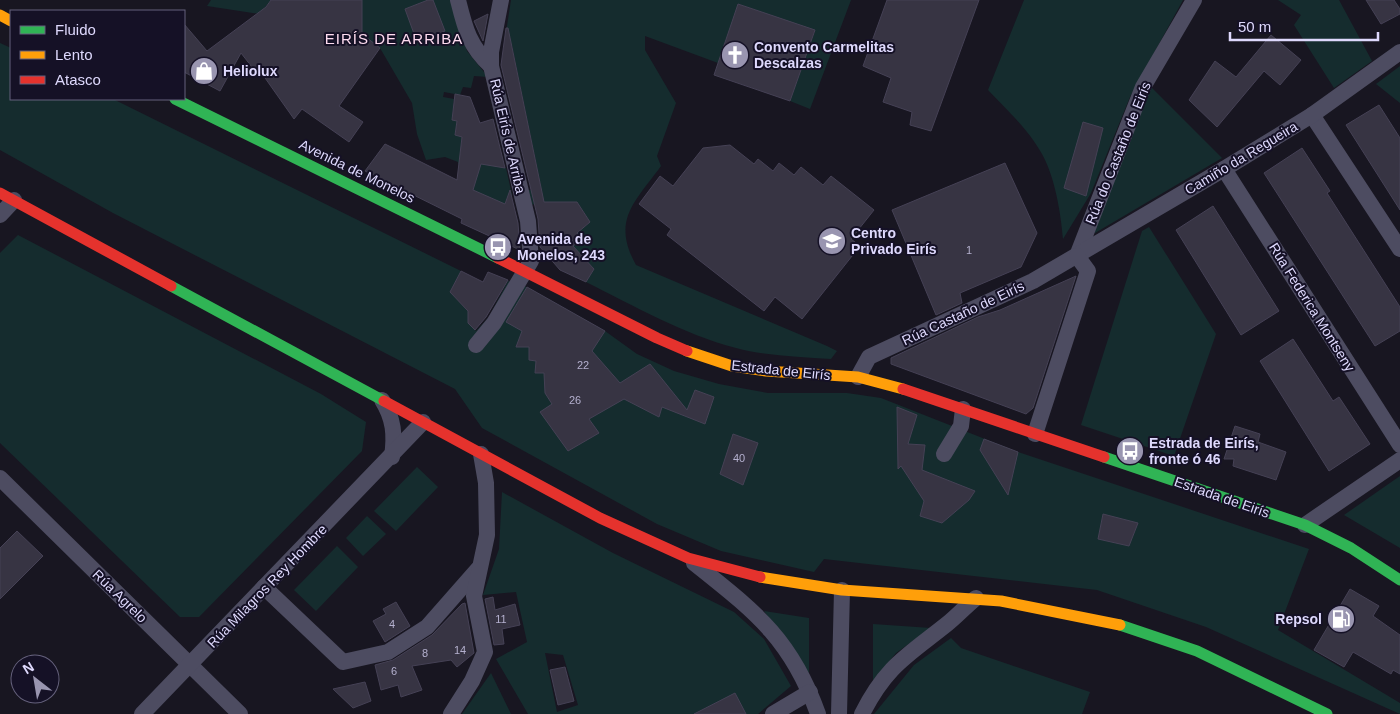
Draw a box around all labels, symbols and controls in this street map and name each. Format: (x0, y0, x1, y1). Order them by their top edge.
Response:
legend (10, 10, 185, 100)
scale bar (1230, 10, 1378, 42)
text: 50 m (1238, 18, 1271, 35)
text: Fluido (55, 21, 96, 38)
district label: EIRÍS DE ARRIBA (325, 30, 463, 47)
place label: Convento Carmelitas Descalzas (754, 39, 894, 71)
church icon: Convento Carmelitas Descalzas (720, 40, 750, 70)
text: Lento (55, 46, 93, 63)
shop icon: Heliolux (189, 56, 219, 86)
place label: Heliolux (223, 63, 278, 79)
text: Atasco (55, 71, 101, 88)
street label: Rúa Eirís de Arriba (487, 77, 529, 195)
street label: Rúa do Castaño de Eirís (1082, 79, 1154, 227)
street label: Camiño da Regueira (1182, 118, 1300, 198)
street label: Avenida de Monelos (297, 136, 417, 206)
place label: Centro Privado Eirís (851, 225, 937, 257)
school or university icon: Centro Privado Eirís (817, 226, 847, 256)
place label: Avenida de Monelos, 243 (517, 231, 605, 263)
bus stop icon: Avenida de Monelos, 243 (483, 232, 513, 262)
street label: Rúa Federica Montseny (1266, 240, 1358, 374)
house number: 1 (966, 244, 972, 256)
street label: Rúa Castaño de Eirís (899, 278, 1027, 348)
street label: Estrada de Eirís (731, 357, 831, 383)
house number: 22 (577, 359, 589, 371)
house number: 26 (569, 394, 581, 406)
place label: Estrada de Eirís, fronte ó 46 (1149, 435, 1259, 467)
bus stop icon: Estrada de Eirís, fronte ó 46 (1115, 436, 1145, 466)
house number: 40 (733, 452, 745, 464)
street label: Estrada de Eirís (1172, 473, 1272, 521)
street label: Rúa Milagros Rey Hombre (204, 521, 330, 651)
street label: Rúa Agrelo (90, 566, 151, 626)
fuel station icon: Repsol (1326, 604, 1356, 634)
place label: Repsol (1275, 611, 1322, 627)
house number: 11 (495, 613, 507, 625)
house number: 4 (389, 618, 395, 630)
house number: 14 (454, 644, 466, 656)
house number: 8 (422, 647, 428, 659)
north arrow (10, 654, 60, 704)
text: N (20, 658, 37, 677)
house number: 6 (391, 665, 397, 677)

